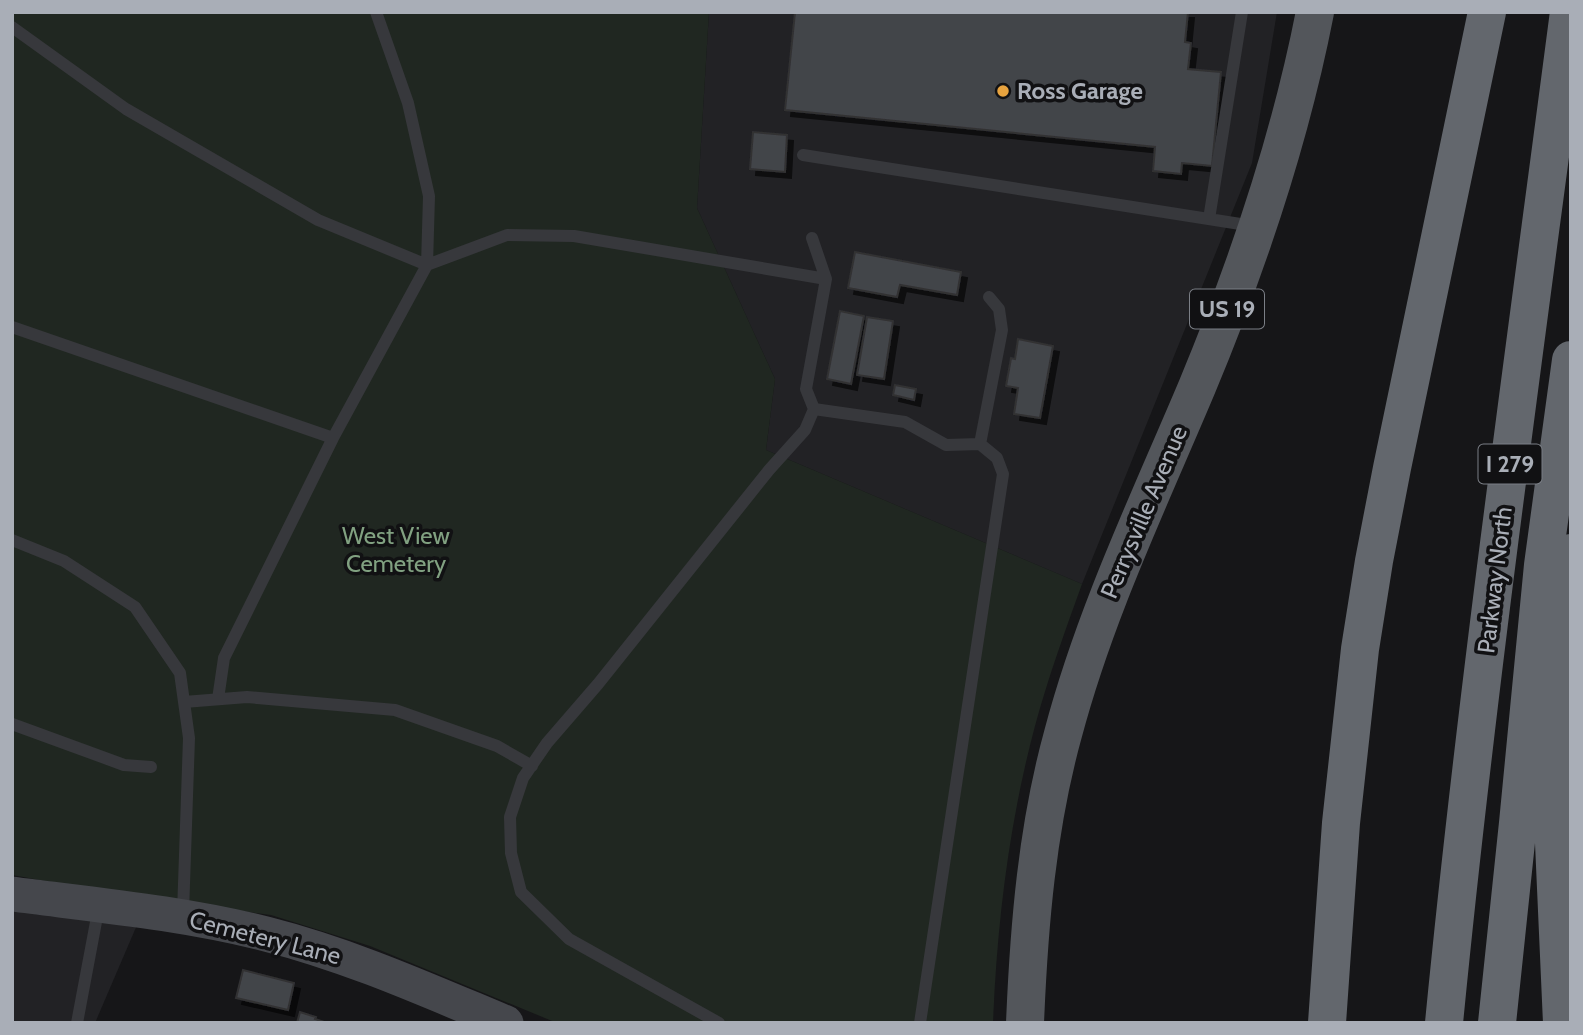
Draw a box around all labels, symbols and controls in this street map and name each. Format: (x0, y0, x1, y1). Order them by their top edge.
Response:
place label: Ross Garage (1017, 76, 1143, 105)
marker: Ross Garage (995, 83, 1011, 99)
road number: US 19 (1190, 290, 1264, 328)
street label: Perrysville Avenue (1094, 421, 1193, 602)
road number: I 279 (1478, 445, 1542, 484)
street label: Parkway North (1471, 505, 1518, 655)
park label: West View Cemetery (342, 521, 451, 578)
street label: Cemetery Lane (187, 905, 344, 970)

